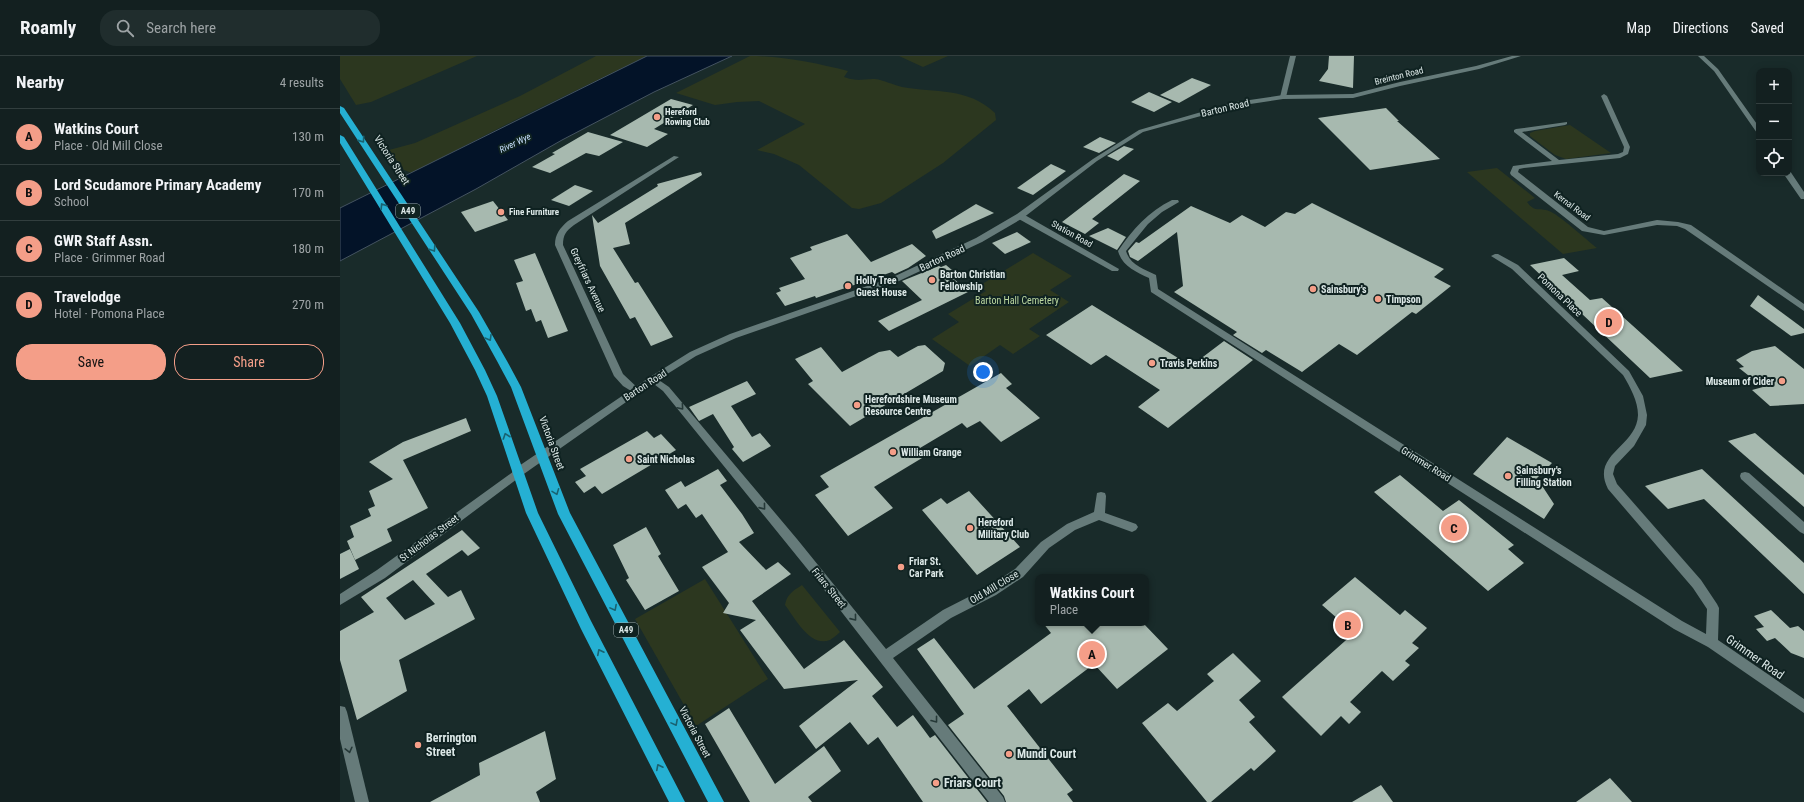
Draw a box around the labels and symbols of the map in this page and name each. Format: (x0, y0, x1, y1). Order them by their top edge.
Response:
street label: Breinton Road (1374, 65, 1424, 87)
street label: Barton Road (1200, 97, 1250, 119)
place label: Hereford Rowing Club (665, 107, 710, 127)
marker: Hereford Rowing Club (652, 112, 662, 122)
water label: River Wye (498, 131, 532, 155)
street label: Victoria Street (372, 133, 412, 187)
one-way arrow (357, 135, 364, 142)
street label: Kernal Road (1552, 189, 1592, 223)
one-way arrow (380, 203, 388, 210)
road number: A49 (396, 204, 420, 218)
marker: Fine Furniture (496, 207, 506, 217)
place label: Fine Furniture (509, 207, 560, 217)
street label: Station Road (1050, 219, 1094, 249)
street label: Barton Road (918, 243, 966, 273)
one-way arrow (428, 245, 436, 252)
street label: Greyfriars Avenue (568, 246, 608, 314)
place label: Barton Christian Fellowship (940, 269, 1005, 292)
street label: Pomona Place (1536, 271, 1585, 319)
place label: Holly Tree Guest House (856, 275, 907, 298)
marker: Barton Christian Fellowship (927, 275, 937, 285)
marker: Holly Tree Guest House (843, 281, 853, 291)
marker: Sainsbury's (1308, 284, 1318, 294)
place label: Sainsbury's (1321, 284, 1367, 295)
marker: Timpson (1373, 294, 1383, 304)
place label: Timpson (1386, 294, 1421, 305)
park label: Barton Hall Cemetery (975, 295, 1059, 306)
pin: D (1596, 307, 1622, 337)
one-way arrow (484, 334, 491, 341)
marker: Travis Perkins (1147, 358, 1157, 368)
place label: Travis Perkins (1160, 358, 1218, 369)
your location (973, 362, 993, 382)
street label: Barton Road (622, 367, 668, 403)
place label: Museum of Cider (1706, 376, 1775, 387)
marker: Museum of Cider (1777, 376, 1787, 386)
place label: Herefordshire Museum Resource Centre (865, 394, 957, 417)
marker: Herefordshire Museum Resource Centre (852, 400, 862, 410)
one-way arrow (676, 402, 683, 409)
street label: Victoria Street (537, 415, 567, 471)
one-way arrow (502, 432, 511, 439)
street label: Grimmer Road (1399, 444, 1453, 484)
marker: William Grange (888, 447, 898, 457)
place label: William Grange (901, 447, 962, 458)
marker: Saint Nicholas (624, 454, 634, 464)
place label: Saint Nicholas (637, 454, 695, 465)
place label: Sainsbury's Filling Station (1516, 465, 1572, 488)
marker: Sainsbury's Filling Station (1503, 471, 1513, 481)
one-way arrow (551, 489, 559, 496)
one-way arrow (759, 502, 766, 509)
street label: St Nicholas Street (397, 512, 461, 564)
pin: C (1441, 513, 1467, 543)
place label: Hereford Military Club (978, 517, 1029, 540)
marker: Hereford Military Club (965, 523, 975, 533)
place label: Friar St. Car Park (909, 556, 944, 579)
marker: Friar St. Car Park (896, 562, 906, 572)
street label: Friars Street (810, 566, 848, 610)
street label: Old Mill Close (968, 568, 1020, 606)
one-way arrow (610, 604, 617, 611)
pin: B (1335, 610, 1361, 640)
one-way arrow (850, 614, 857, 621)
road number: A49 (614, 623, 638, 637)
street label: Grimmer Road (1723, 632, 1787, 682)
pin: A (1079, 639, 1105, 669)
one-way arrow (597, 648, 605, 656)
street label: Victoria Street (677, 705, 713, 759)
one-way arrow (930, 716, 937, 723)
one-way arrow (670, 719, 678, 726)
place label: Berrington Street (426, 731, 477, 759)
marker: Berrington Street (413, 740, 423, 750)
one-way arrow (345, 747, 353, 754)
place label: Mundi Court (1017, 747, 1077, 761)
marker: Mundi Court (1004, 749, 1014, 759)
one-way arrow (656, 764, 664, 772)
place label: Friars Court (944, 776, 1001, 790)
marker: Friars Court (931, 778, 941, 788)

